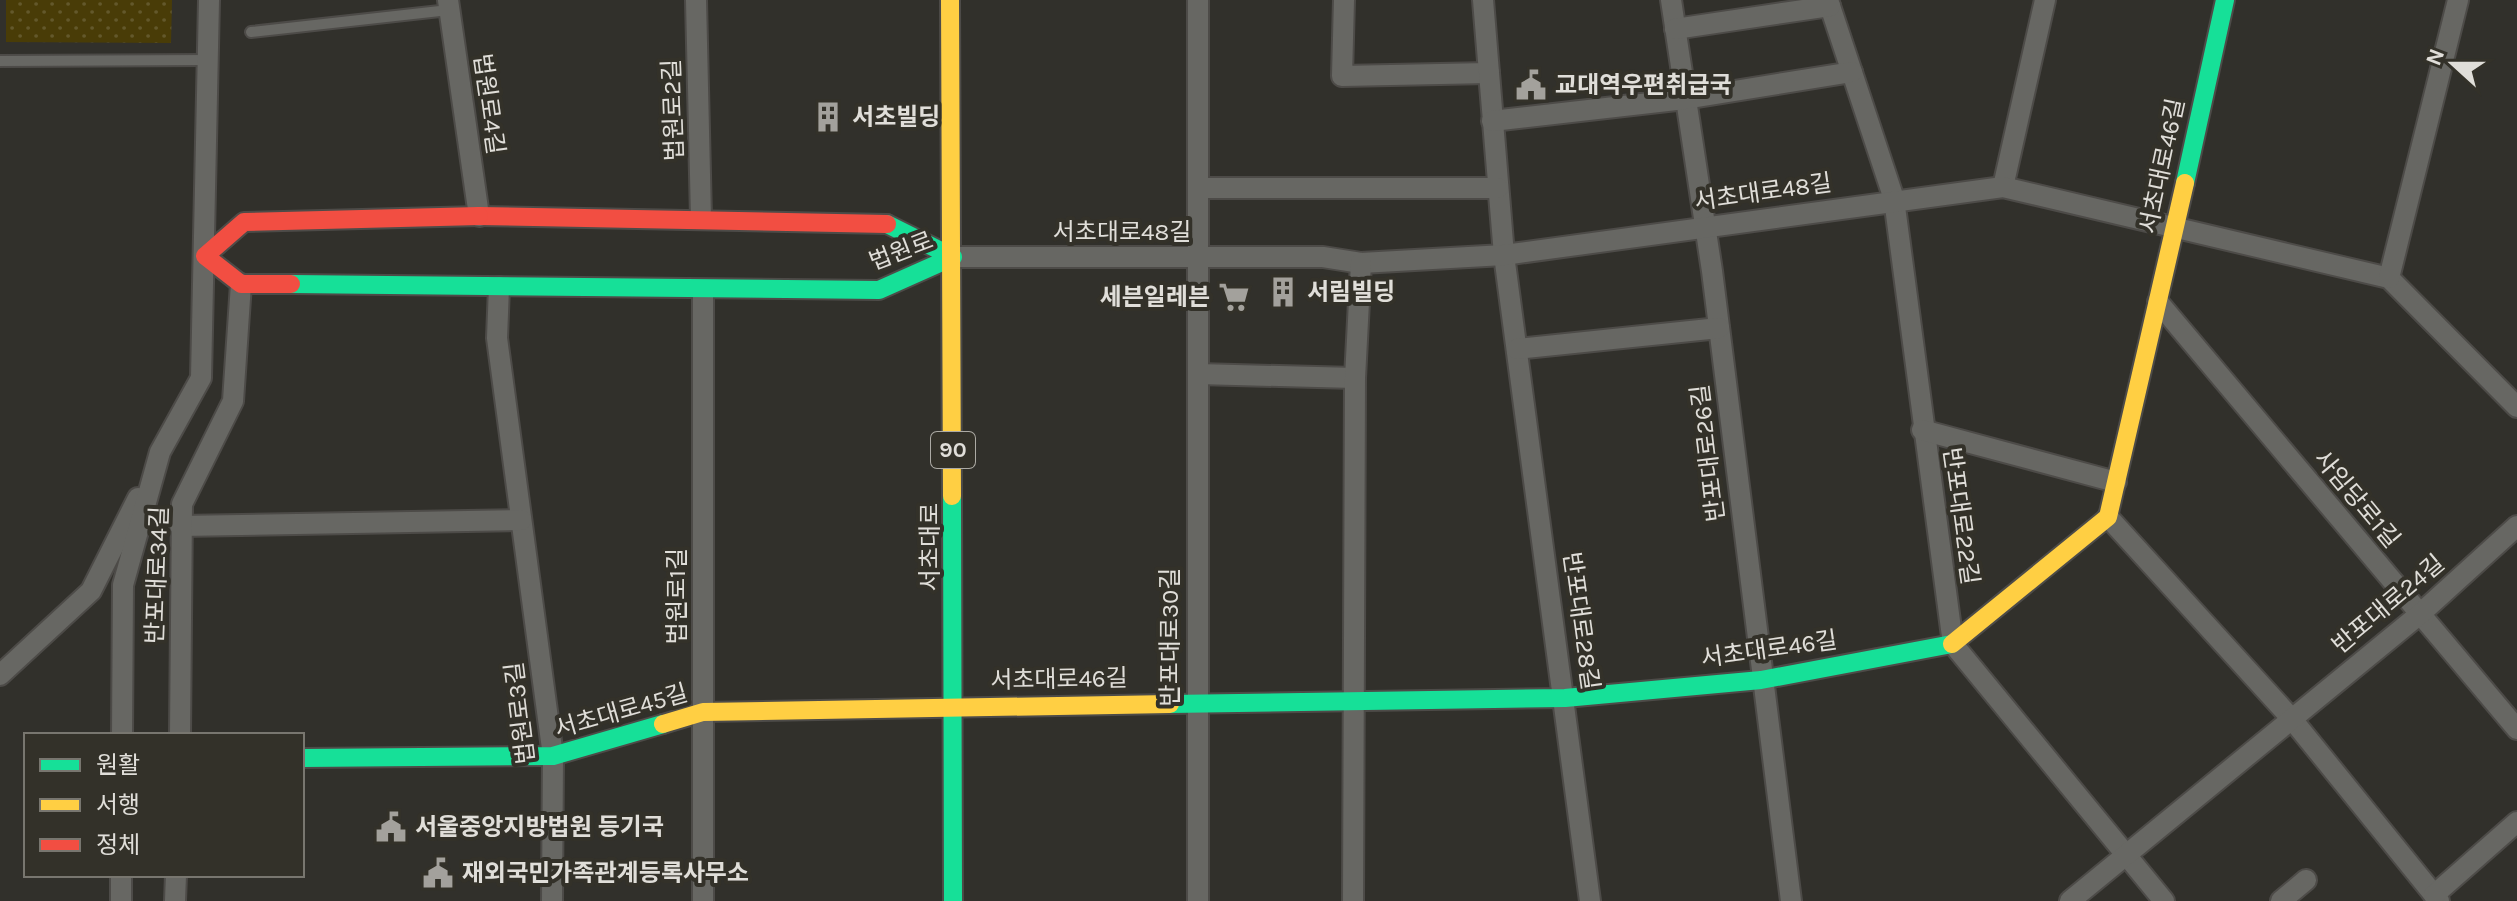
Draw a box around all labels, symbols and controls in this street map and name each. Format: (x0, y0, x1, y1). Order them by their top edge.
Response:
north arrow (2413, 24, 2493, 104)
text: N (2420, 45, 2450, 69)
street label: 법원로4길 (468, 52, 510, 156)
street label: 법원로2길 (657, 58, 689, 162)
public building icon: 교대역우편취급국 (1514, 68, 1548, 102)
place label: 교대역우편취급국 (1555, 71, 1732, 99)
street label: 서초대로46길 (2134, 96, 2190, 236)
building icon: 서초빌딩 (811, 100, 845, 134)
place label: 서초빌딩 (852, 103, 940, 131)
street label: 서초대로48길 (1692, 168, 1834, 216)
street label: 서초대로48길 (1053, 218, 1191, 246)
street label: 법원로 (865, 226, 937, 276)
building icon: 서림빌딩 (1266, 275, 1300, 309)
place label: 서림빌딩 (1307, 278, 1395, 306)
supermarket icon: 세븐일레븐 (1217, 280, 1251, 314)
place label: 세븐일레븐 (1100, 283, 1210, 311)
street label: 반포대로26길 (1686, 383, 1730, 523)
road number: 90 (931, 432, 975, 468)
street label: 사임당로1길 (2308, 445, 2406, 553)
street label: 반포대로22길 (1938, 446, 1984, 586)
street label: 서초대로 (916, 503, 944, 591)
street label: 반포대로34길 (141, 506, 173, 644)
street label: 법원로1길 (663, 548, 691, 644)
street label: 반포대로24길 (2326, 549, 2450, 659)
street label: 반포대로28길 (1557, 550, 1605, 692)
street label: 반포대로30길 (1156, 568, 1184, 706)
street label: 서초대로46길 (1699, 626, 1839, 672)
street label: 법원로3길 (500, 660, 540, 766)
street label: 서초대로46길 (990, 664, 1128, 694)
street label: 서초대로45길 (551, 679, 691, 743)
legend (24, 733, 304, 877)
text: 원활 (96, 751, 140, 779)
text: 서행 (96, 791, 140, 819)
public building icon: 서울중앙지방법원 등기국 (374, 810, 408, 844)
place label: 서울중앙지방법원 등기국 (415, 813, 664, 841)
text: 정체 (96, 831, 140, 859)
public building icon: 재외국민가족관계등록사무소 (421, 856, 455, 890)
place label: 재외국민가족관계등록사무소 (462, 859, 749, 887)

